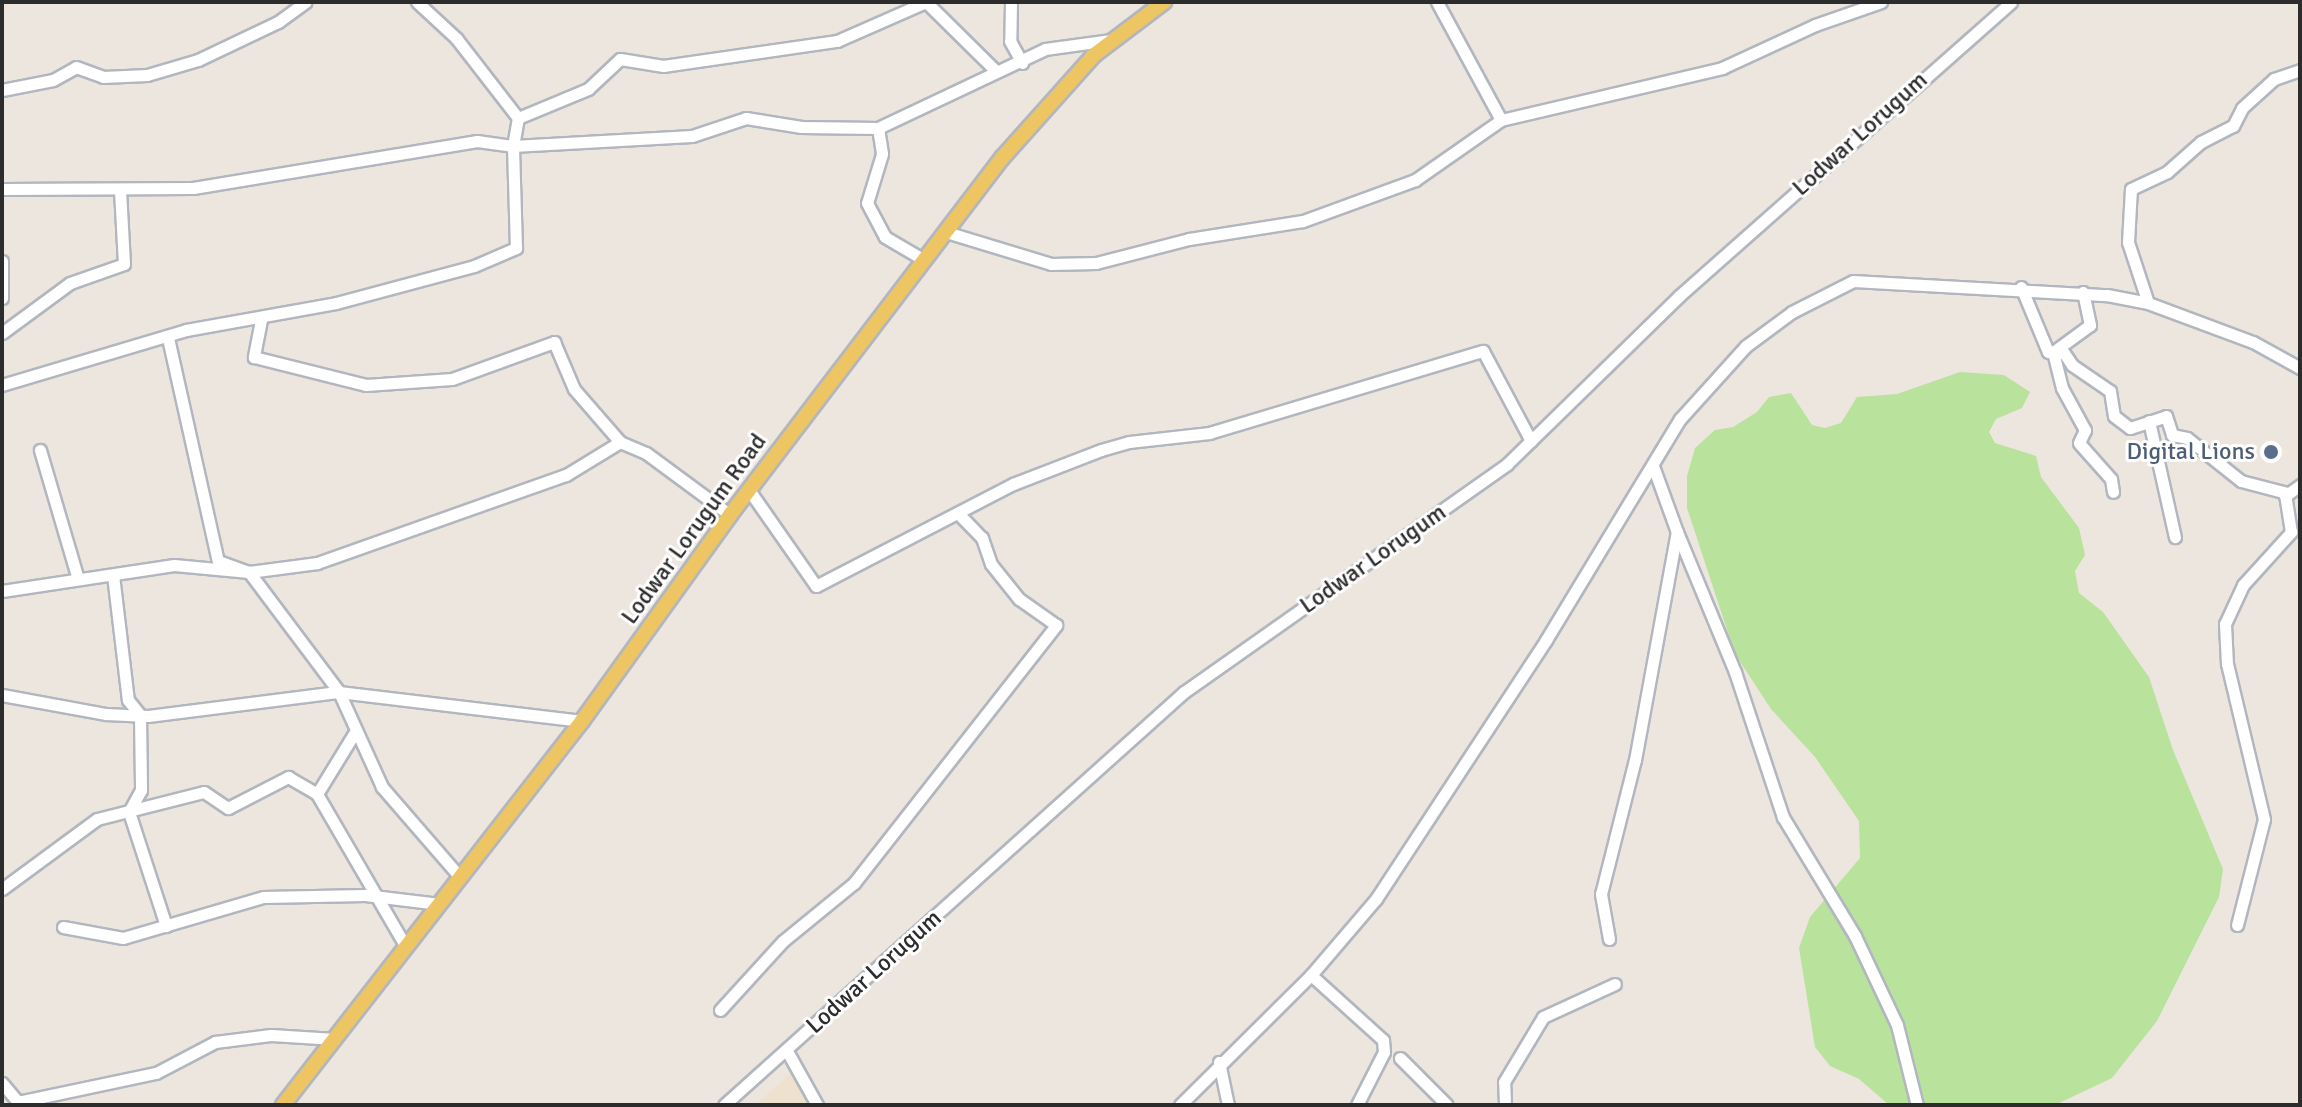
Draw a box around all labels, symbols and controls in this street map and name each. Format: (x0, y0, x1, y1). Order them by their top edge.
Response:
street label: Lodwar Lorugum (1787, 66, 1933, 202)
street label: Lodwar Lorugum Road (615, 428, 773, 630)
place label: Digital Lions (2126, 438, 2255, 466)
marker: Digital Lions (2262, 443, 2280, 461)
street label: Lodwar Lorugum (1294, 498, 1452, 620)
street label: Lodwar Lorugum (801, 904, 947, 1040)

